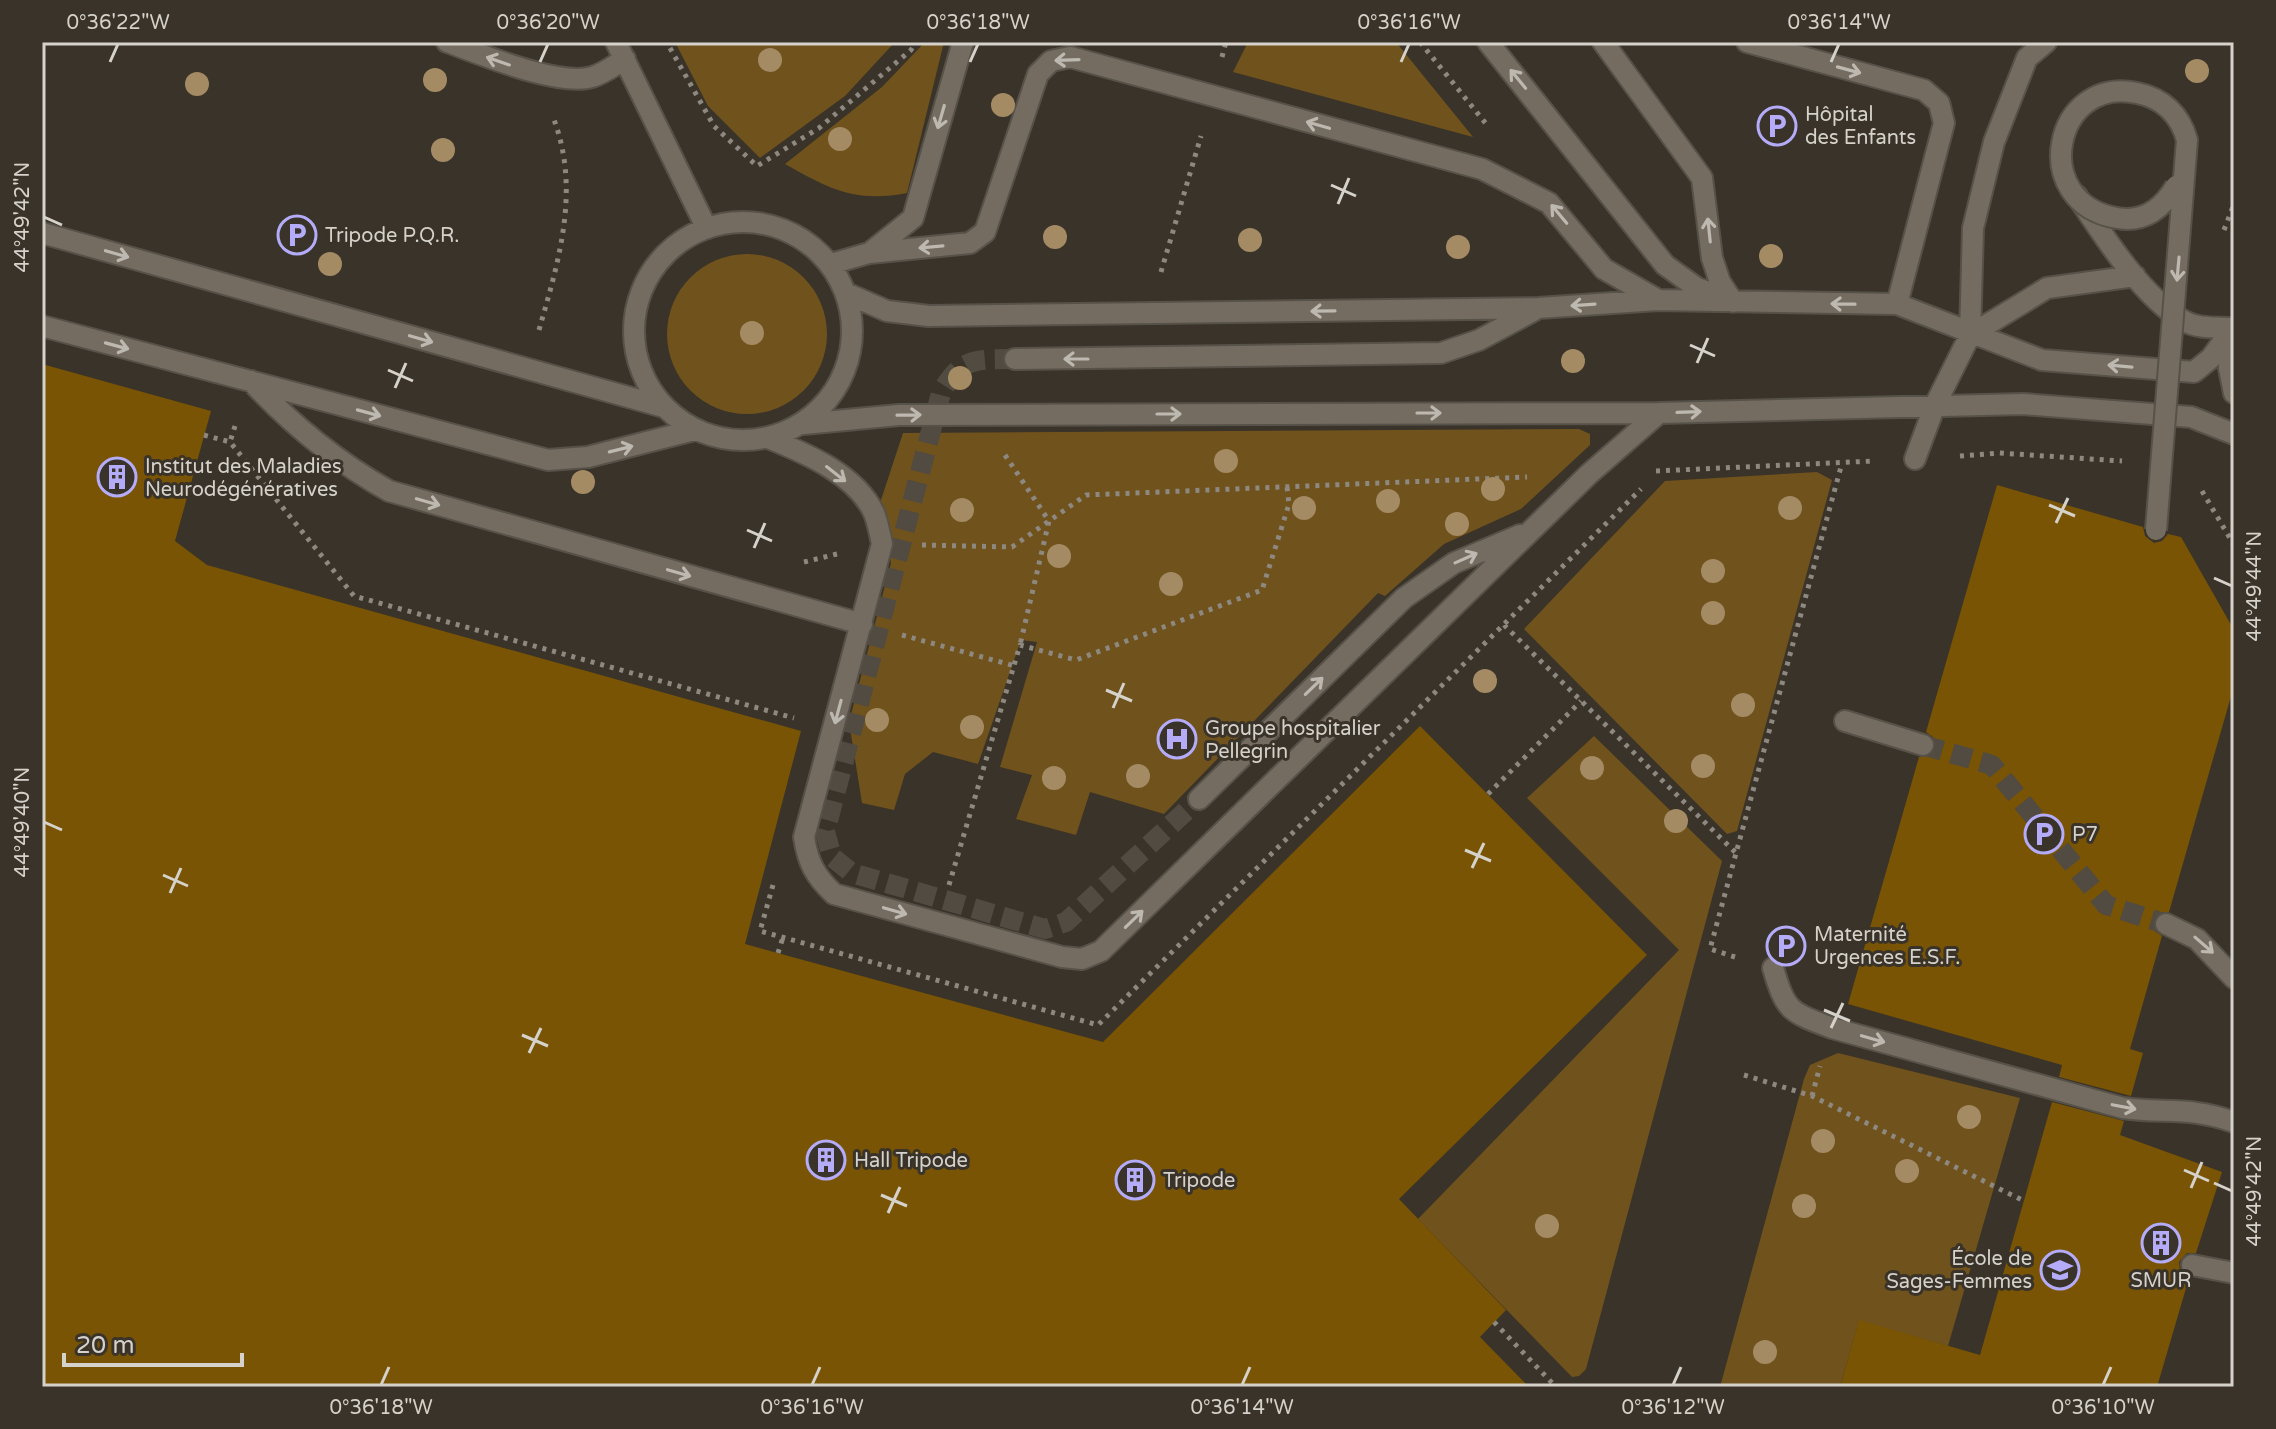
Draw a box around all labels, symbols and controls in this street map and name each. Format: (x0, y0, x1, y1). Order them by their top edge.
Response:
text: 0°36'22"W (66, 11, 170, 35)
text: 0°36'20"W (496, 11, 600, 35)
text: 0°36'18"W (926, 11, 1030, 35)
text: 0°36'16"W (1357, 11, 1461, 35)
text: 0°36'14"W (1787, 11, 1891, 35)
one-way arrow (486, 52, 511, 67)
one-way arrow (1055, 53, 1081, 68)
one-way arrow (1836, 63, 1862, 78)
one-way arrow (1510, 69, 1527, 90)
place label: Hôpital des Enfants (1805, 103, 1916, 150)
one-way arrow (933, 104, 948, 130)
parking icon: Hôpital des Enfants (1756, 105, 1798, 147)
one-way arrow (1305, 117, 1331, 132)
text: 44°49'42"N (11, 162, 35, 272)
one-way arrow (1550, 204, 1568, 225)
parking icon: Tripode P.Q.R. (276, 214, 318, 256)
one-way arrow (1702, 217, 1717, 244)
place label: Tripode P.Q.R. (325, 224, 460, 248)
one-way arrow (918, 240, 945, 255)
one-way arrow (104, 247, 130, 262)
one-way arrow (2170, 256, 2185, 282)
one-way arrow (1830, 296, 1857, 312)
one-way arrow (1570, 298, 1597, 313)
one-way arrow (1310, 304, 1337, 319)
one-way arrow (408, 332, 434, 347)
one-way arrow (104, 339, 130, 354)
one-way arrow (1063, 351, 1090, 367)
one-way arrow (2107, 359, 2134, 374)
one-way arrow (1675, 404, 1702, 419)
one-way arrow (1415, 405, 1442, 421)
one-way arrow (355, 406, 381, 421)
one-way arrow (1155, 406, 1182, 422)
one-way arrow (895, 408, 922, 423)
one-way arrow (608, 441, 634, 456)
place label: Institut des Maladies Neurodégénératives (145, 455, 342, 502)
building icon: Institut des Maladies Neurodégénératives (96, 456, 138, 498)
one-way arrow (825, 466, 846, 483)
one-way arrow (415, 495, 441, 510)
text: 44°49'44"N (2243, 531, 2267, 641)
one-way arrow (1453, 550, 1478, 565)
one-way arrow (665, 566, 691, 581)
one-way arrow (1304, 676, 1324, 695)
one-way arrow (830, 698, 845, 724)
place label: Groupe hospitalier Pellegrin (1205, 717, 1381, 764)
hospital icon: Groupe hospitalier Pellegrin (1156, 718, 1198, 760)
text: 44°49'40"N (11, 767, 35, 877)
parking icon: P7 (2023, 813, 2065, 855)
place label: P7 (2072, 823, 2098, 847)
one-way arrow (882, 904, 908, 919)
one-way arrow (1124, 910, 1143, 929)
place label: Maternité Urgences E.S.F. (1814, 923, 1960, 970)
parking icon: Maternité Urgences E.S.F. (1765, 925, 1807, 967)
one-way arrow (2193, 936, 2213, 954)
one-way arrow (1860, 1033, 1885, 1047)
one-way arrow (2111, 1101, 2136, 1116)
text: 44°49'42"N (2243, 1136, 2267, 1246)
building icon: Hall Tripode (805, 1139, 847, 1181)
place label: Hall Tripode (854, 1149, 968, 1173)
building icon: Tripode (1114, 1159, 1156, 1201)
place label: Tripode (1163, 1169, 1235, 1193)
building icon: SMUR (2140, 1222, 2182, 1264)
place label: École de Sages-Femmes (1886, 1246, 2032, 1294)
school or university icon: École de Sages-Femmes (2039, 1249, 2081, 1291)
place label: SMUR (2130, 1269, 2192, 1293)
scale bar (64, 1317, 242, 1367)
text: 20 m (76, 1331, 134, 1360)
text: 0°36'18"W (329, 1396, 433, 1420)
text: 0°36'16"W (760, 1396, 864, 1420)
text: 0°36'14"W (1190, 1396, 1294, 1420)
text: 0°36'12"W (1621, 1396, 1725, 1420)
text: 0°36'10"W (2051, 1396, 2155, 1420)

